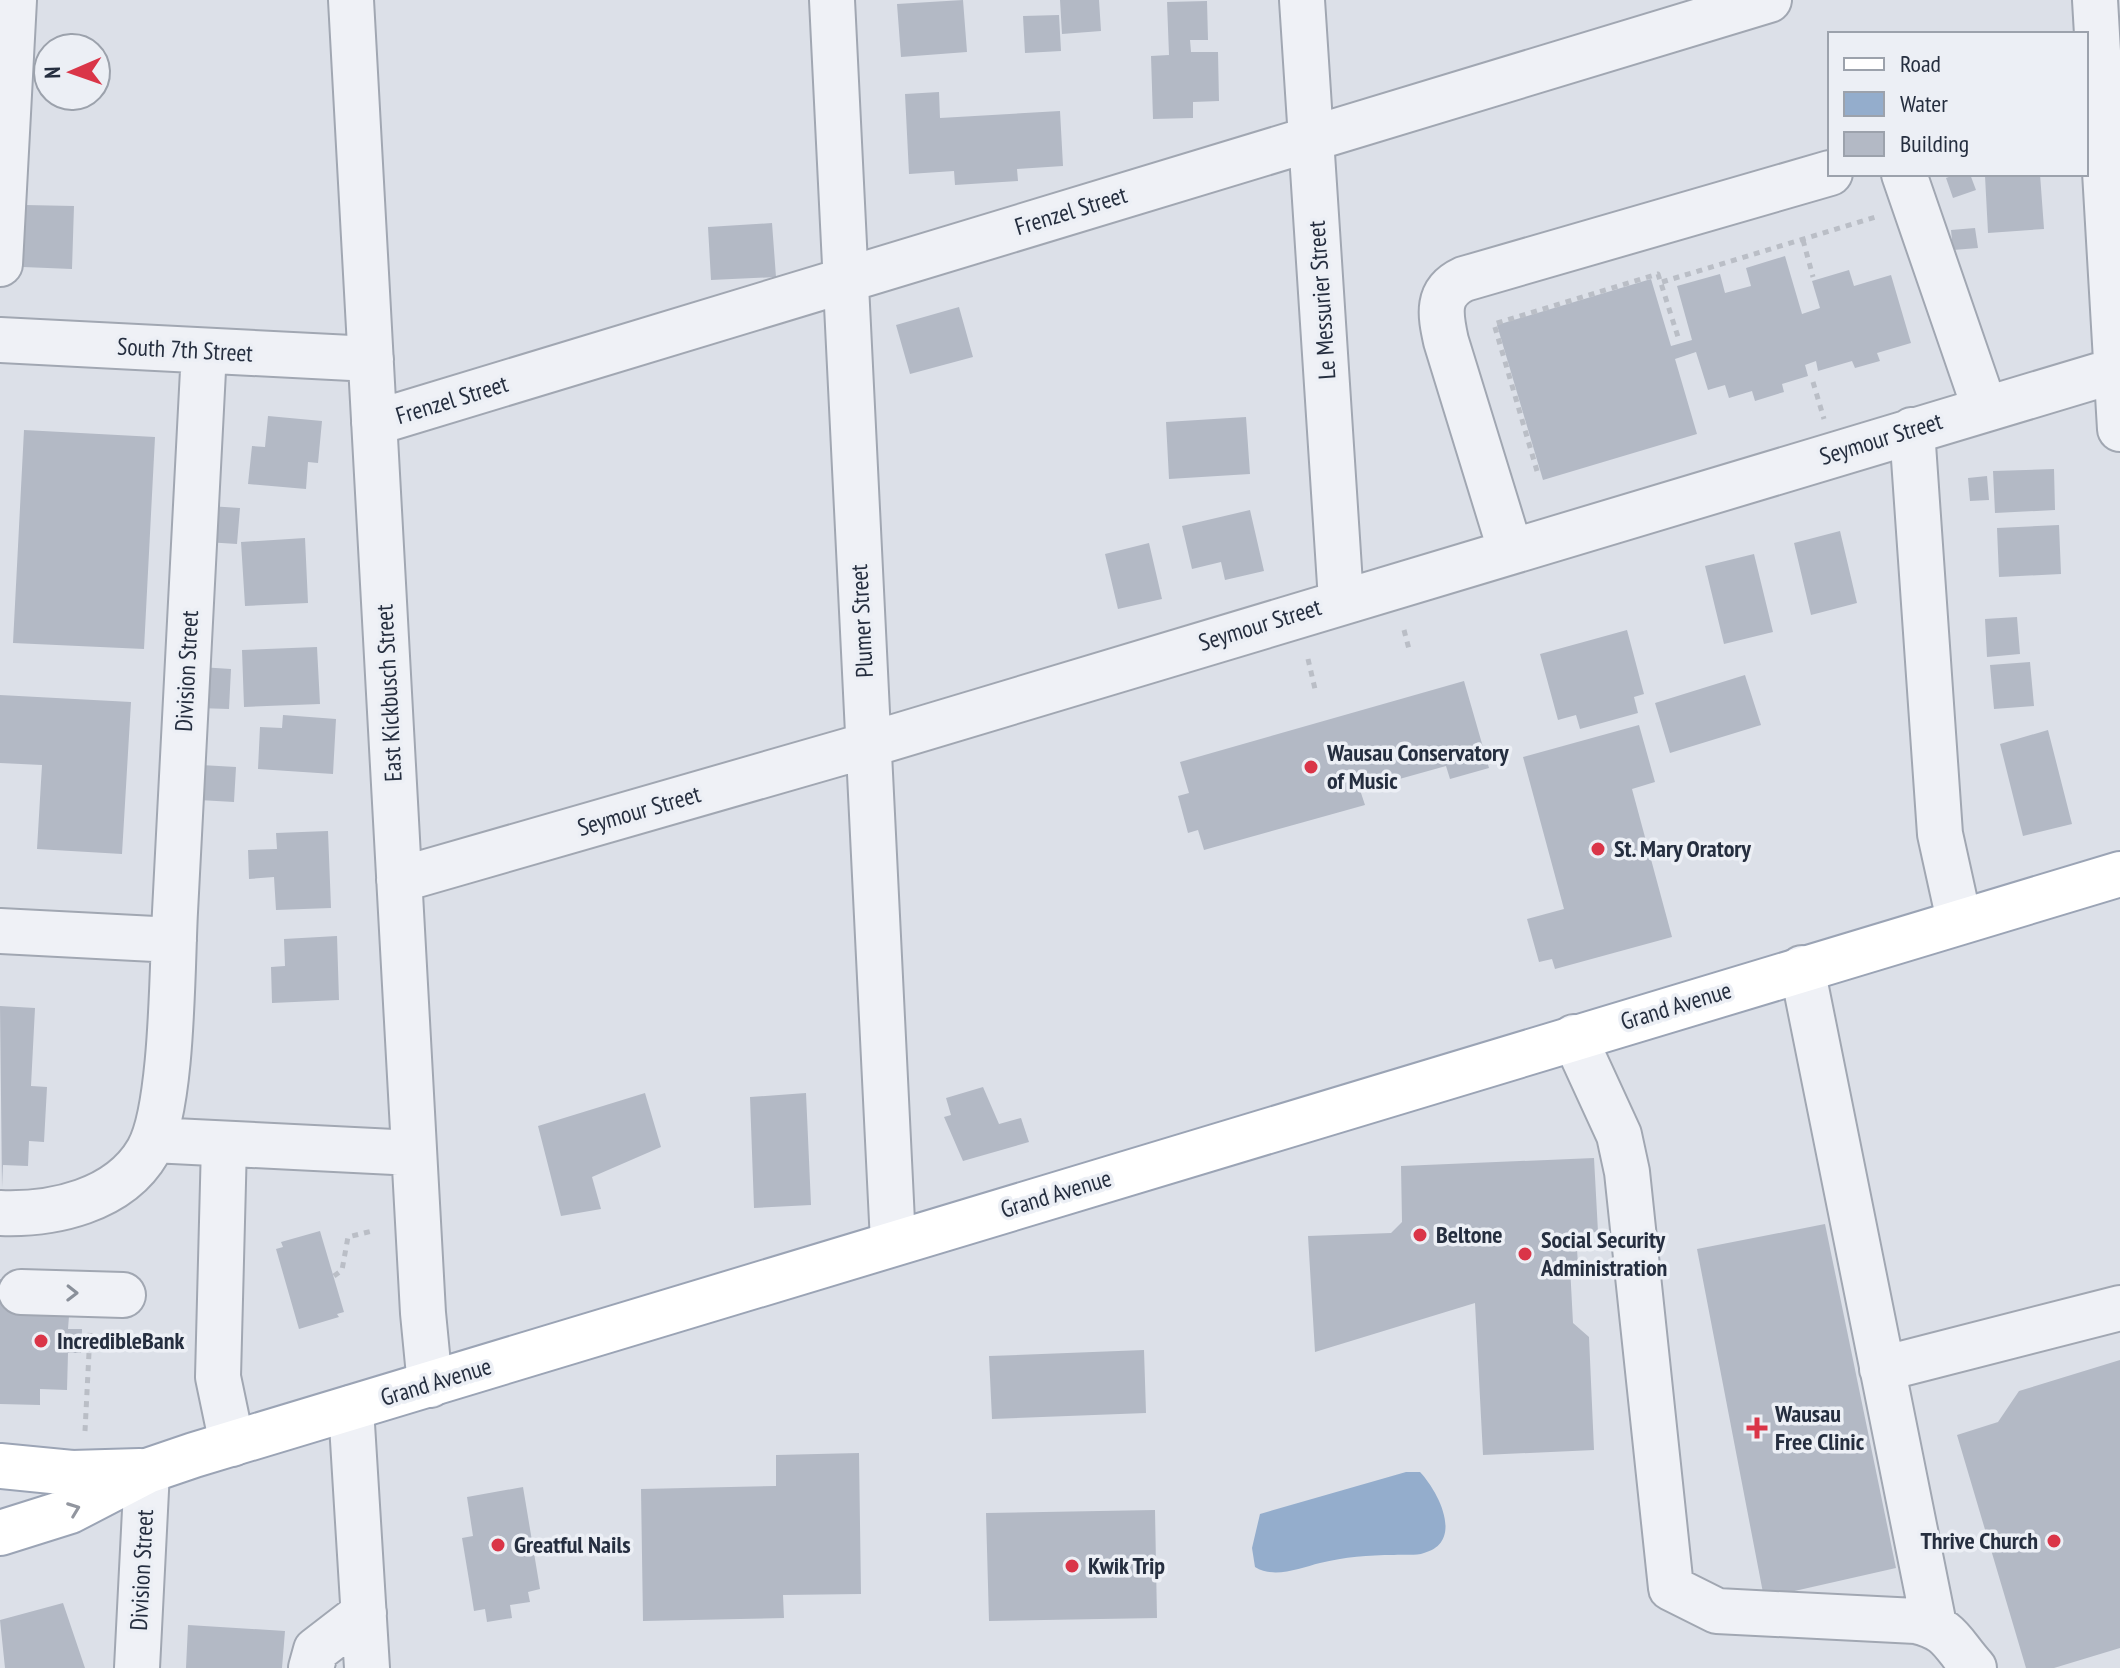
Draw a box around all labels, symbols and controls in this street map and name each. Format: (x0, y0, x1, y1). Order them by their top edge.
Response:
north arrow (32, 32, 112, 112)
legend (1828, 32, 2088, 176)
text: Road (1900, 48, 1941, 79)
text: N (38, 66, 66, 79)
text: Water (1900, 88, 1948, 119)
text: Building (1900, 128, 1969, 159)
street label: Frenzel Street (1011, 179, 1131, 242)
street label: Le Messurier Street (1300, 219, 1343, 380)
street label: South 7th Street (116, 330, 254, 369)
street label: Frenzel Street (392, 368, 512, 431)
street label: Seymour Street (1816, 405, 1946, 472)
street label: Plumer Street (843, 563, 880, 679)
street label: Seymour Street (1195, 591, 1325, 658)
street label: East Kickbusch Street (368, 603, 409, 782)
street label: Division Street (168, 609, 205, 732)
place label: Wausau Conservatory of Music (1326, 737, 1509, 796)
marker: Wausau Conservatory of Music (1302, 758, 1320, 776)
street label: Seymour Street (574, 778, 704, 843)
place label: St. Mary Oratory (1614, 833, 1751, 864)
marker: St. Mary Oratory (1589, 840, 1607, 858)
street label: Grand Avenue (1617, 974, 1735, 1037)
street label: Grand Avenue (997, 1162, 1115, 1225)
place label: Beltone (1436, 1219, 1503, 1250)
place label: Social Security Administration (1540, 1224, 1667, 1283)
marker: Beltone (1411, 1226, 1429, 1244)
marker: Social Security Administration (1516, 1245, 1534, 1263)
one-way arrow (66, 1285, 79, 1302)
place label: IncredibleBank (57, 1325, 184, 1356)
marker: IncredibleBank (32, 1332, 50, 1350)
street label: Grand Avenue (377, 1350, 495, 1413)
place label: Wausau Free Clinic (1774, 1398, 1865, 1457)
marker: Wausau Free Clinic (1746, 1417, 1768, 1439)
one-way arrow (66, 1502, 80, 1519)
street label: Division Street (123, 1508, 160, 1631)
place label: Thrive Church (1920, 1525, 2038, 1556)
place label: Greatful Nails (514, 1529, 631, 1560)
marker: Thrive Church (2045, 1532, 2063, 1550)
marker: Greatful Nails (489, 1536, 507, 1554)
place label: Kwik Trip (1088, 1550, 1165, 1581)
marker: Kwik Trip (1063, 1557, 1081, 1575)

